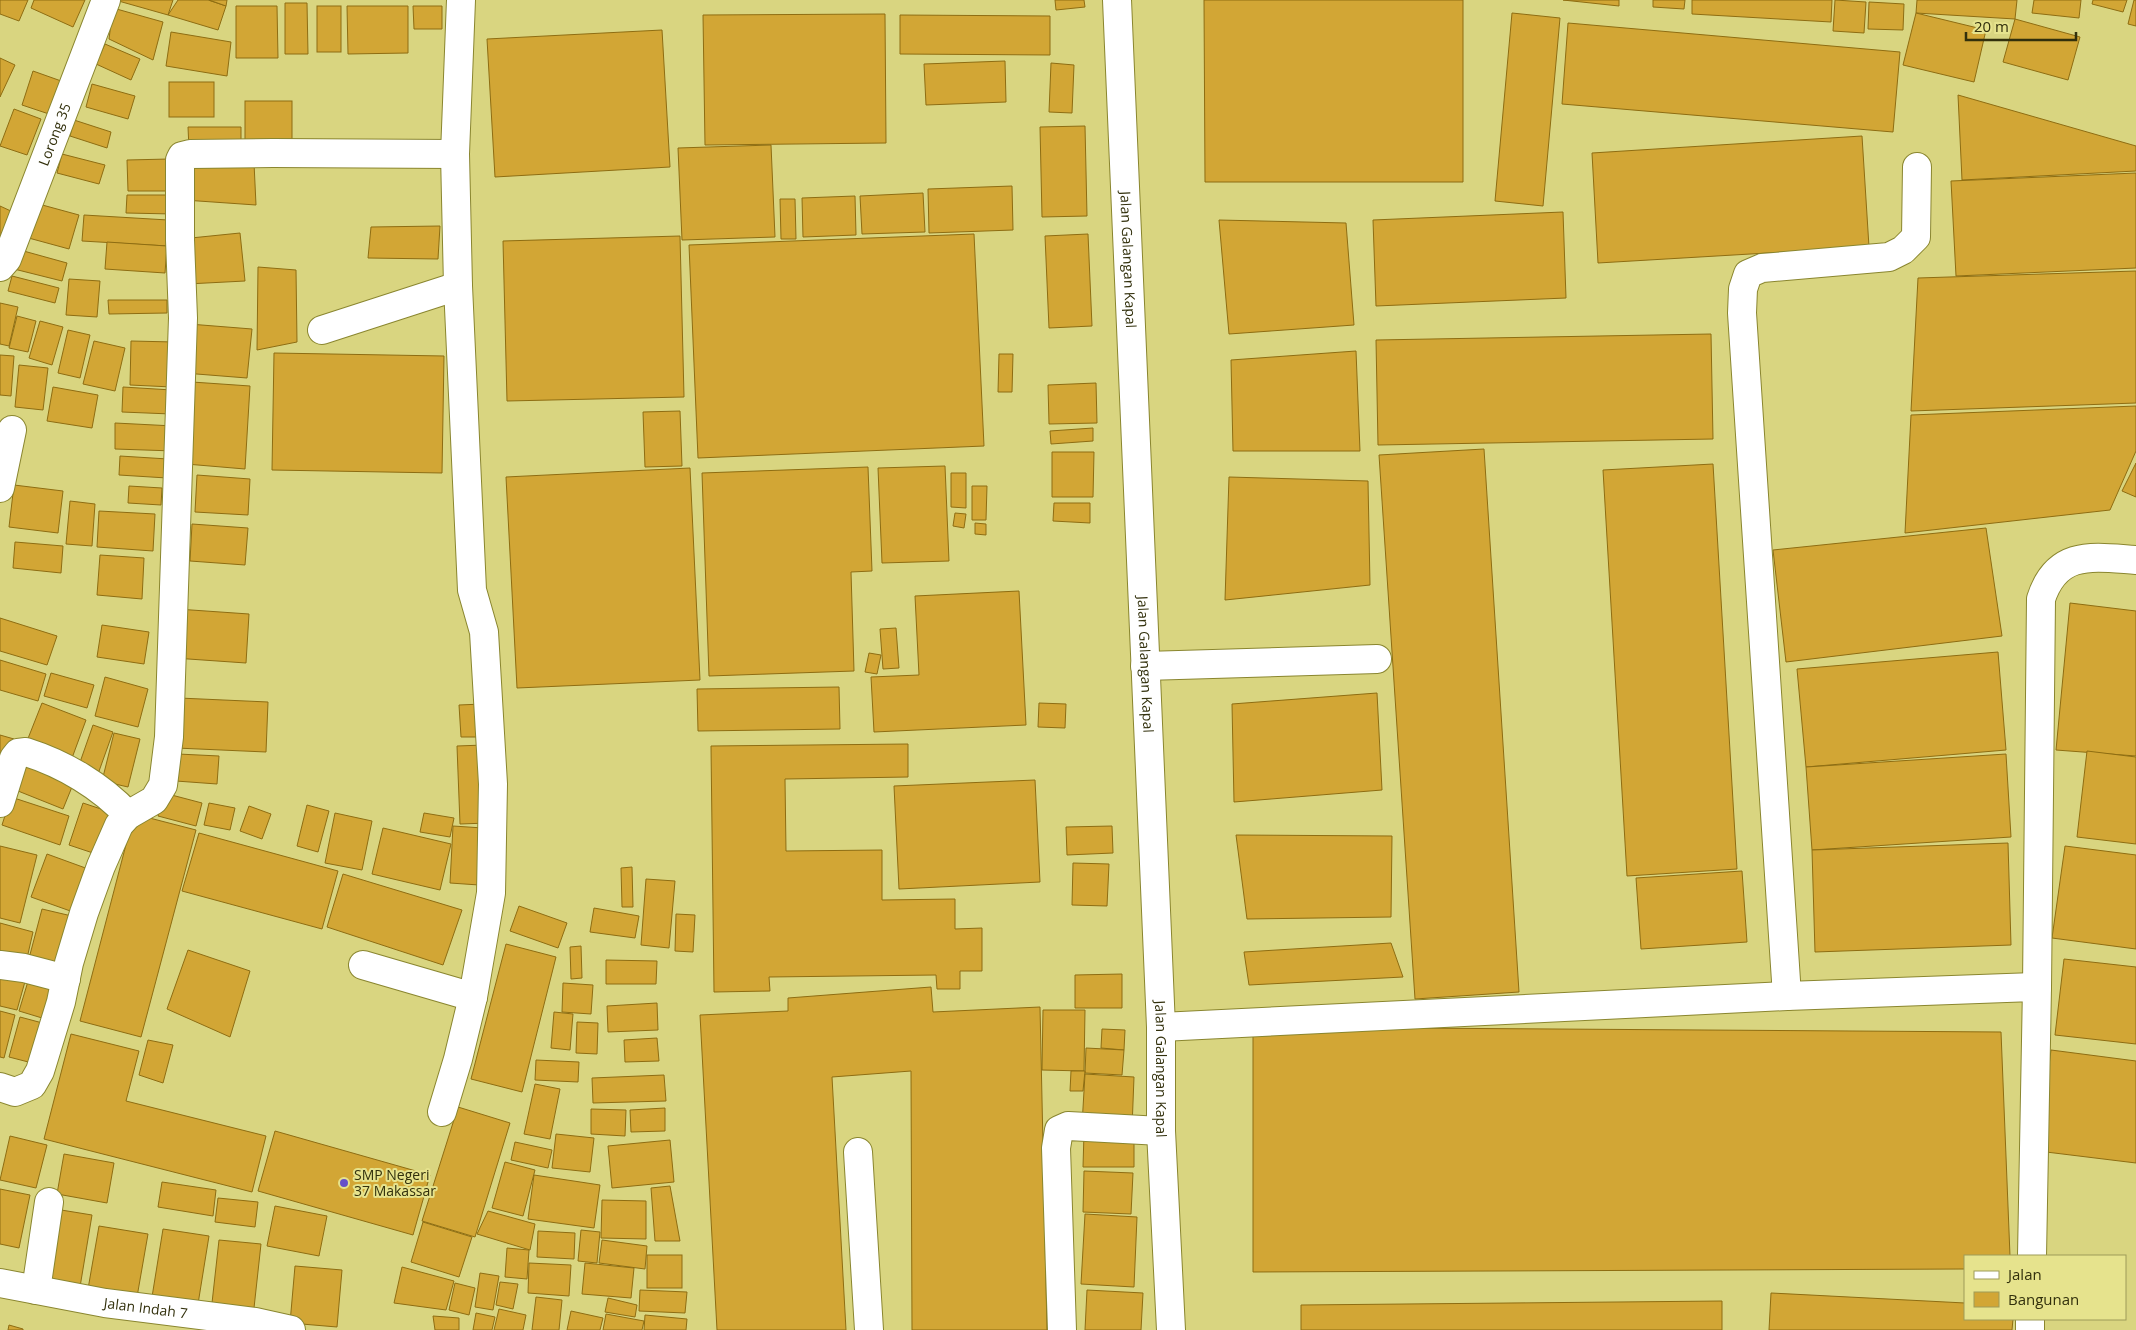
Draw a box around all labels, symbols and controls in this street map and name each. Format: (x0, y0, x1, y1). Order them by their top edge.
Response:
scale bar (1966, 10, 2076, 42)
text: 20 m (1974, 16, 2009, 36)
street label: Lorong 35 (34, 100, 75, 168)
street label: Jalan Galangan Kapal (1116, 189, 1141, 329)
street label: Jalan Galangan Kapal (1133, 594, 1158, 733)
street label: Jalan Galangan Kapal (1151, 998, 1171, 1138)
place label: SMP Negeri 37 Makassar (354, 1165, 436, 1200)
marker: SMP Negeri 37 Makassar (338, 1177, 350, 1189)
legend (1964, 1255, 2126, 1320)
text: Jalan (2006, 1264, 2042, 1284)
text: Bangunan (2008, 1289, 2079, 1309)
street label: Jalan Indah 7 (101, 1293, 189, 1322)

